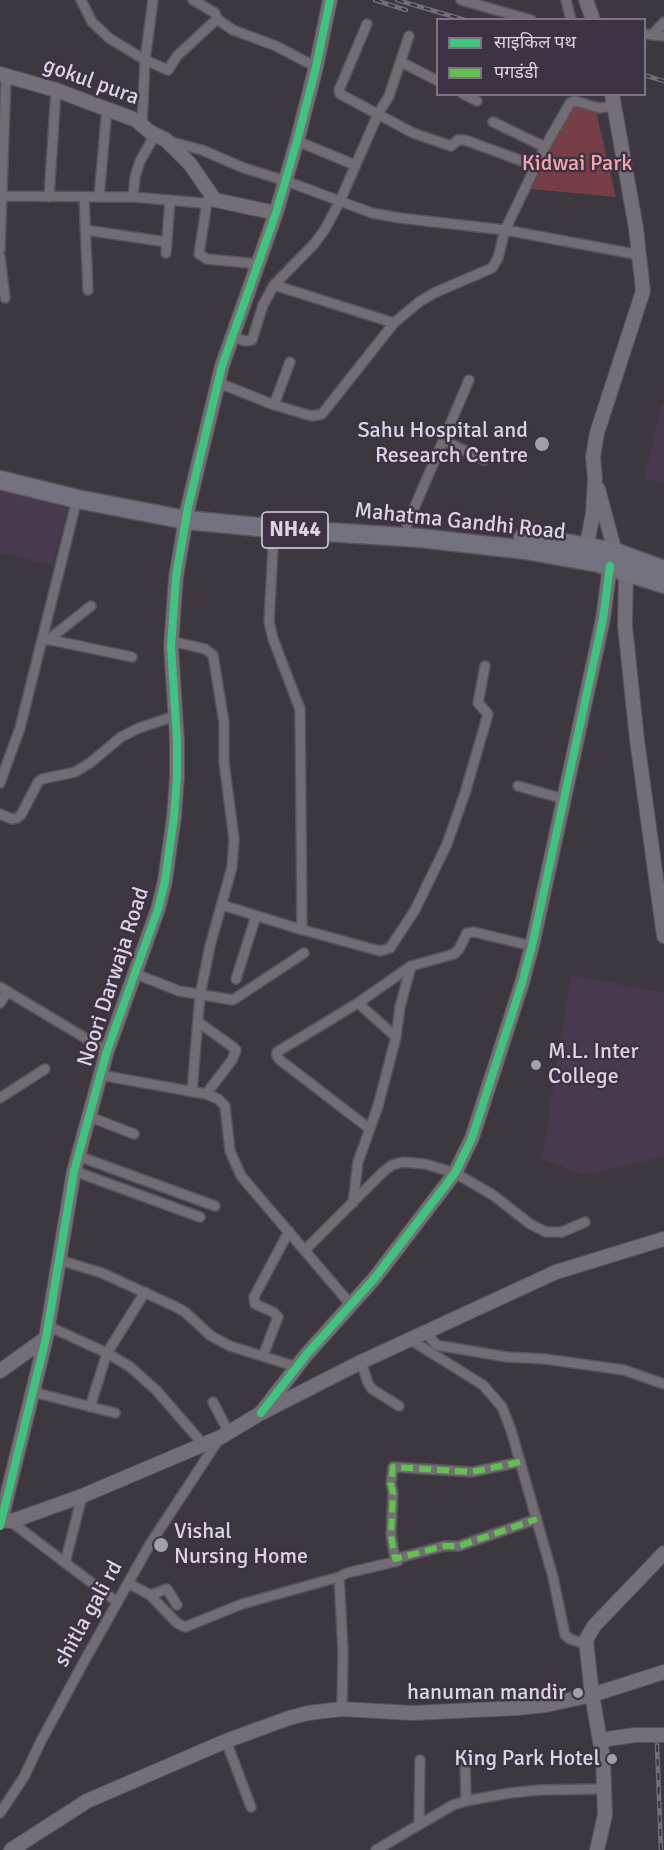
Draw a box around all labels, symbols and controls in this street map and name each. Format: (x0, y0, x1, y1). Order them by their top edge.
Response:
legend (436, 18, 646, 96)
text: साइकिल पथ (494, 31, 576, 53)
street label: gokul pura (40, 53, 142, 111)
text: पगडंडी (494, 61, 538, 83)
park label: Kidwai Park (522, 151, 632, 177)
place label: Sahu Hospital and Research Centre (357, 418, 528, 470)
marker: Sahu Hospital and Research Centre (533, 435, 551, 453)
street label: Mahatma Gandhi Road (353, 498, 567, 546)
road number: NH44 (262, 512, 328, 548)
street label: Noori Darwaja Road (73, 884, 155, 1070)
place label: M.L. Inter College (548, 1039, 639, 1090)
marker: M.L. Inter College (529, 1058, 543, 1072)
place label: Vishal Nursing Home (174, 1519, 308, 1570)
marker: Vishal Nursing Home (152, 1536, 170, 1554)
street label: shitla gali rd (49, 1556, 129, 1672)
place label: hanuman mandir (407, 1680, 566, 1706)
marker: hanuman mandir (571, 1686, 585, 1700)
place label: King Park Hotel (454, 1746, 600, 1772)
marker: King Park Hotel (605, 1752, 619, 1766)

